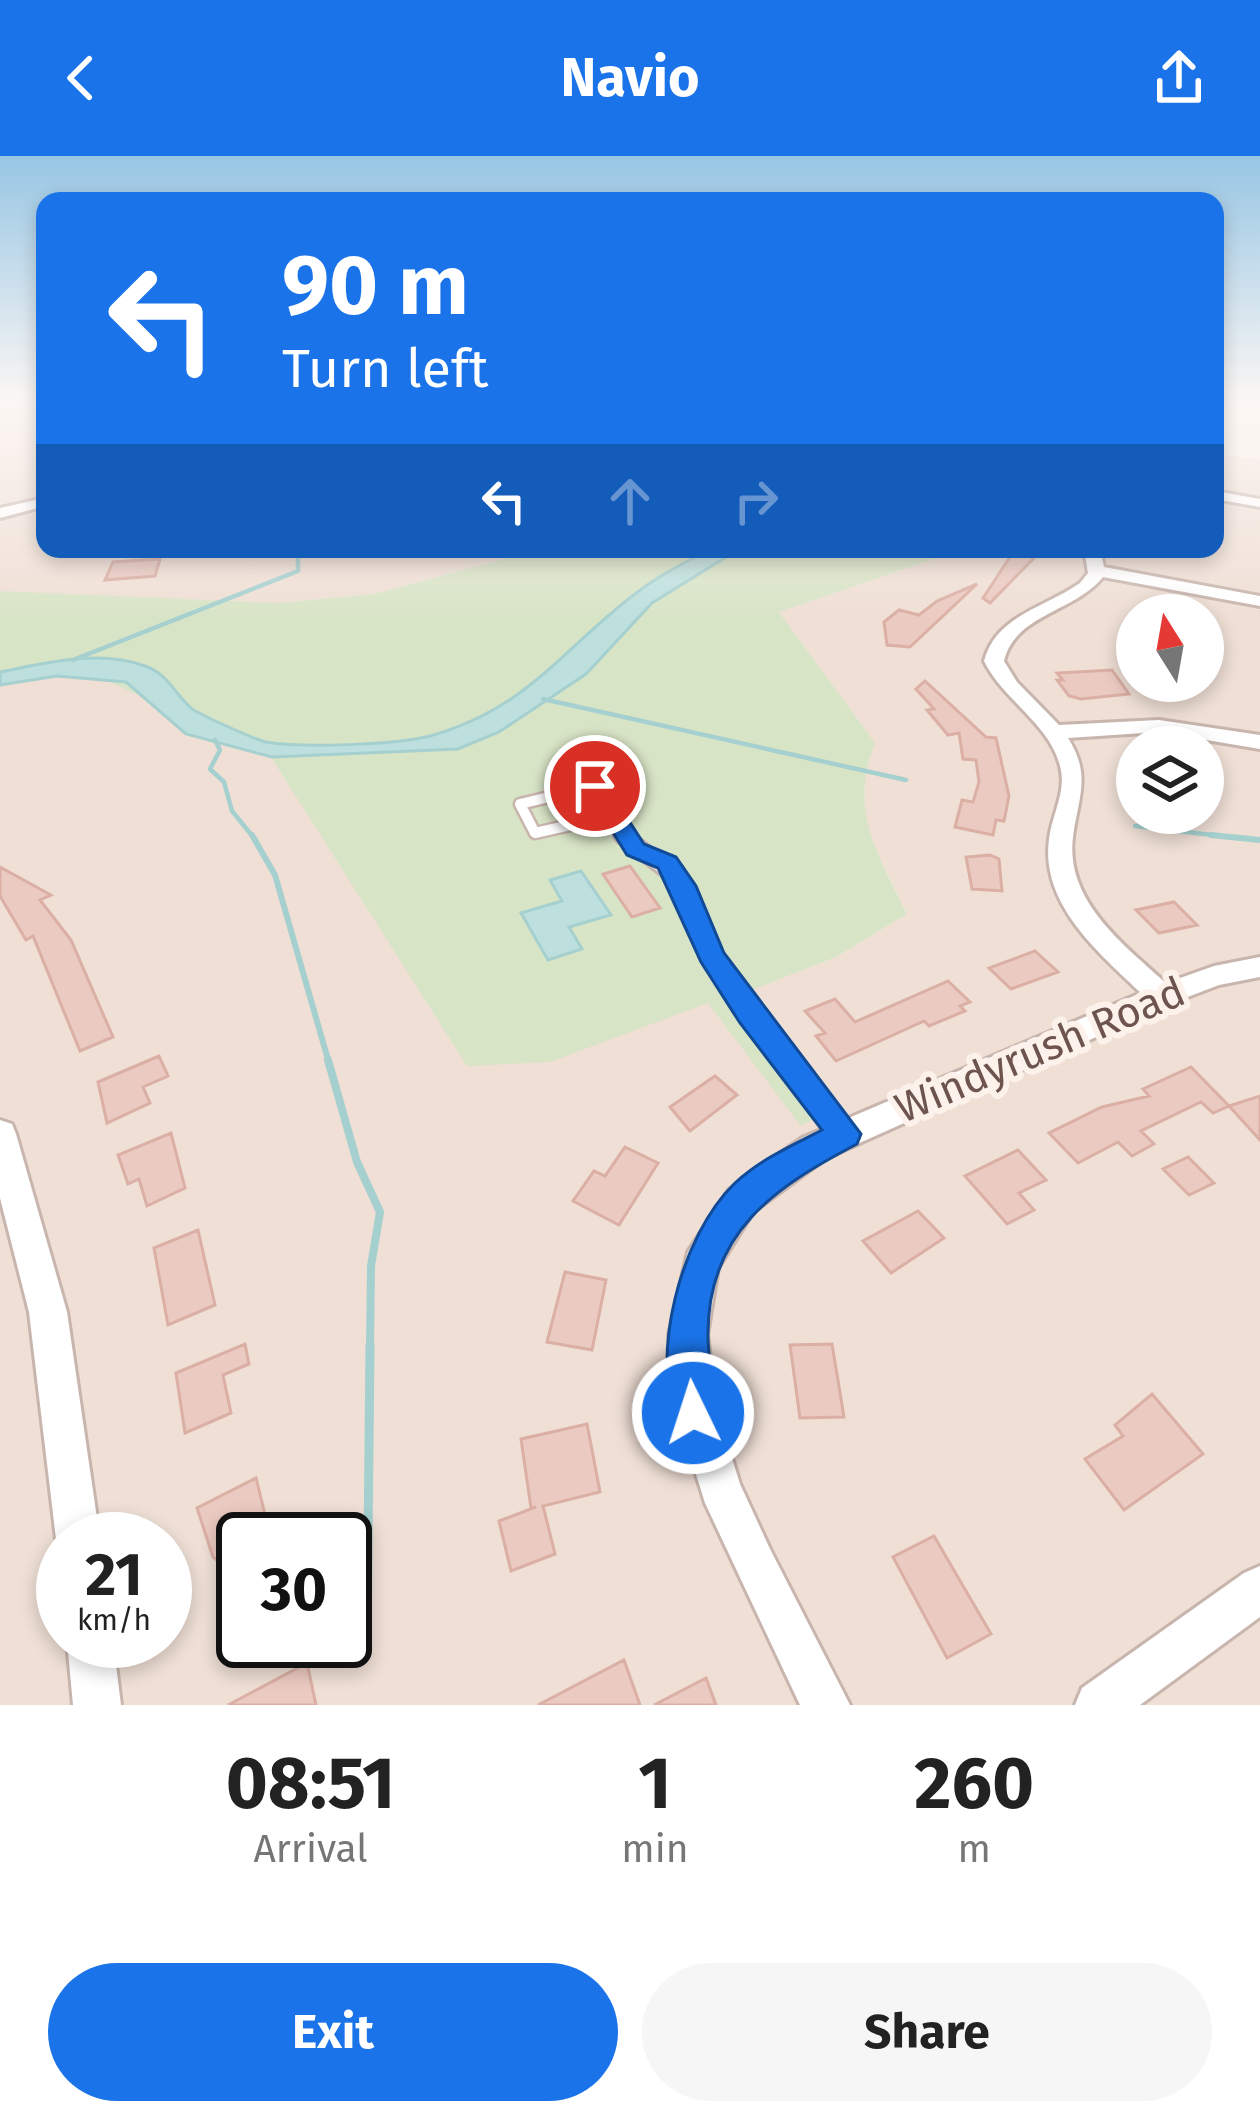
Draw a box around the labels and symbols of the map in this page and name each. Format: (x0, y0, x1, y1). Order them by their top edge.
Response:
north arrow (1116, 594, 1224, 702)
pin (544, 735, 646, 837)
street label: Windyrush Road (888, 966, 1192, 1134)
position arrow (630, 1350, 756, 1476)
speed limit sign: 30 (216, 1512, 372, 1668)

